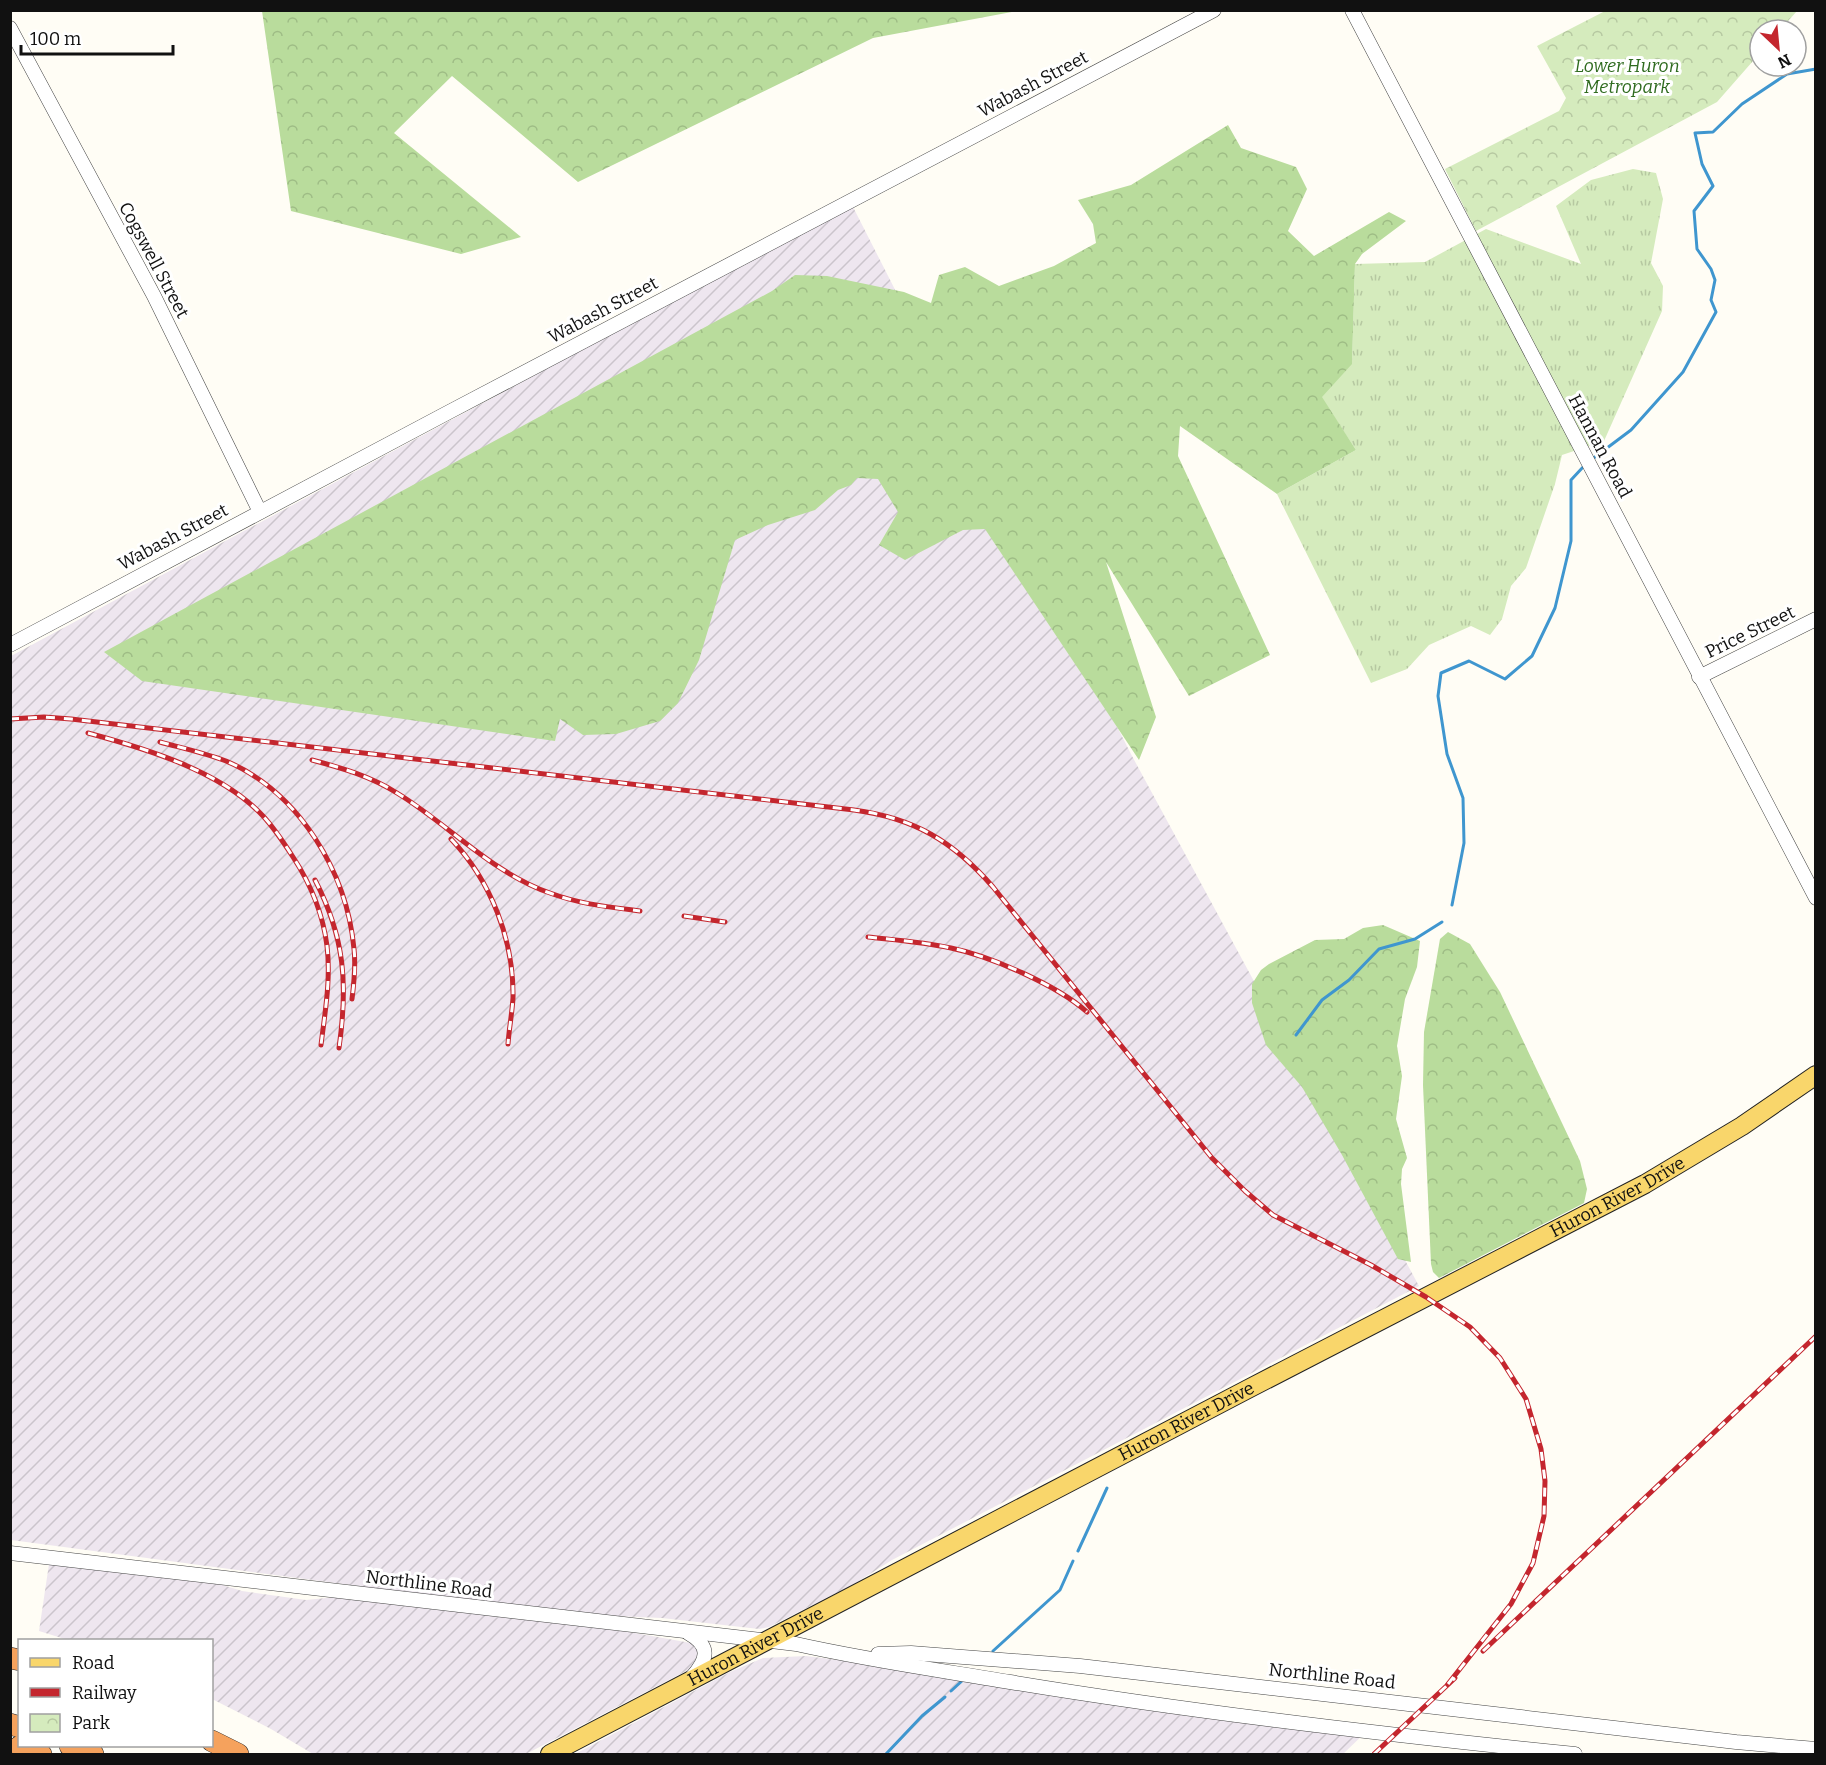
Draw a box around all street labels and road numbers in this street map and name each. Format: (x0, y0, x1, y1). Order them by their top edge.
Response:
street label: Wabash Street (974, 46, 1092, 122)
street label: Cogswell Street (114, 198, 194, 322)
street label: Wabash Street (544, 272, 662, 348)
street label: Hannan Road (1564, 391, 1637, 502)
street label: Wabash Street (114, 499, 232, 575)
street label: Price Street (1702, 601, 1799, 663)
street label: Huron River Drive (1546, 1152, 1689, 1242)
street label: Huron River Drive (1115, 1377, 1258, 1466)
street label: Northline Road (364, 1565, 494, 1603)
street label: Huron River Drive (684, 1602, 827, 1691)
street label: Northline Road (1267, 1658, 1397, 1694)

